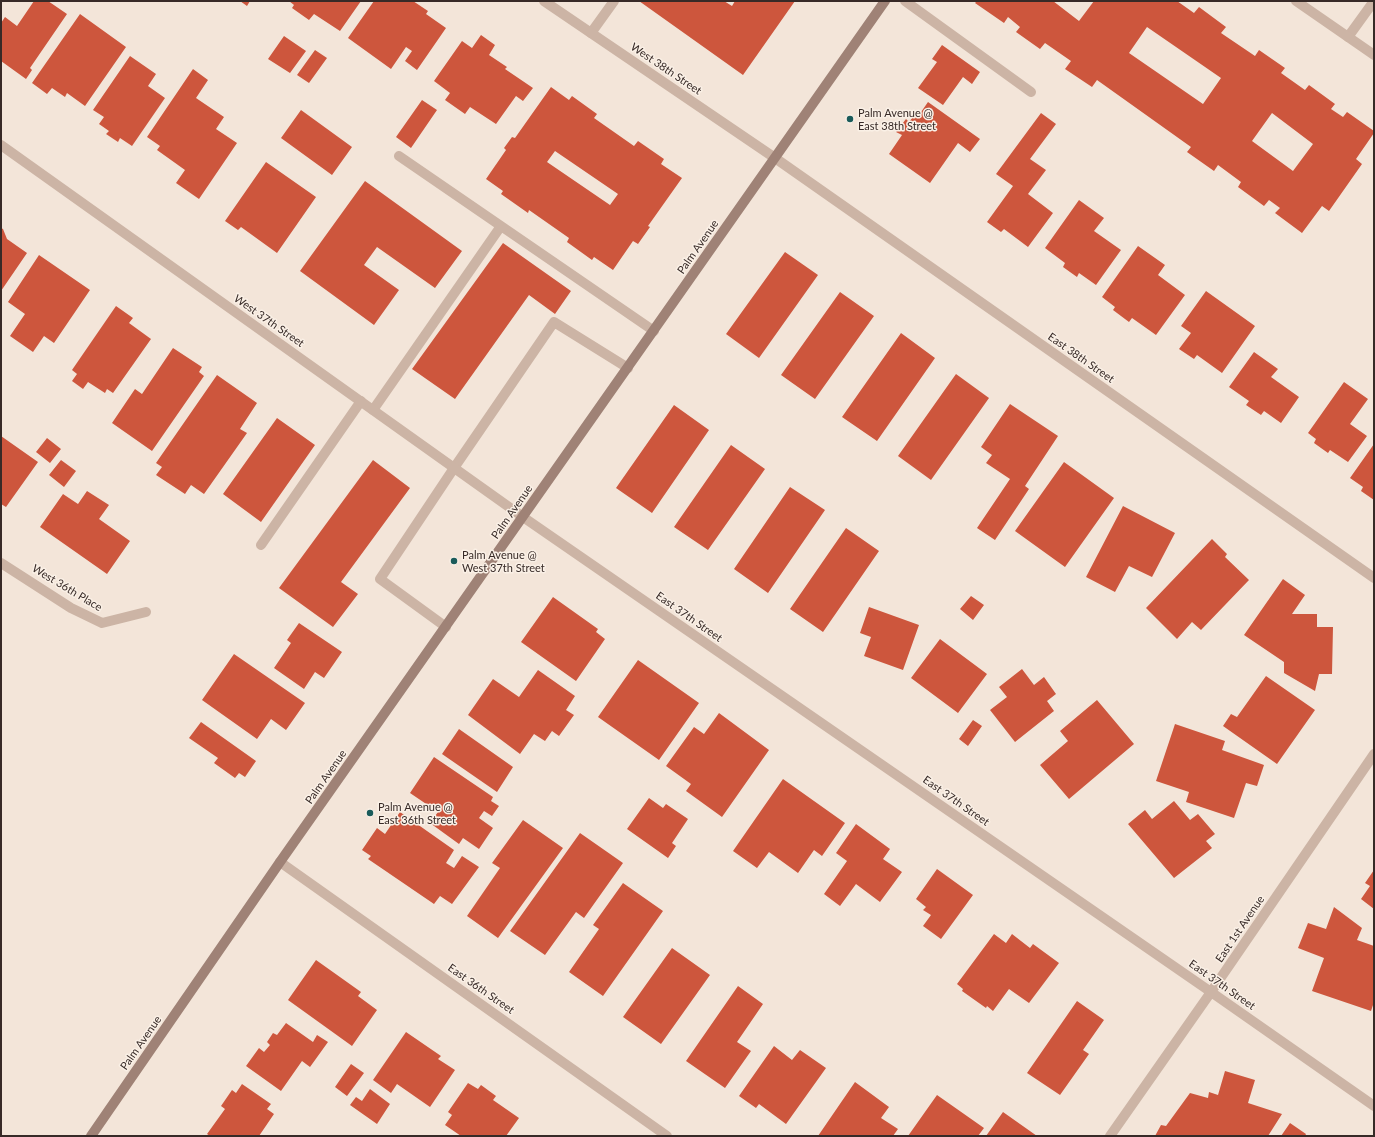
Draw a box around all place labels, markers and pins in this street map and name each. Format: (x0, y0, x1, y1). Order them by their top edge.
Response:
place label: Palm Avenue @ East 38th Street (858, 106, 936, 132)
marker: Palm Avenue @ East 38th Street (845, 114, 855, 124)
place label: Palm Avenue @ West 37th Street (462, 548, 545, 574)
marker: Palm Avenue @ West 37th Street (449, 556, 459, 566)
place label: Palm Avenue @ East 36th Street (378, 800, 456, 826)
marker: Palm Avenue @ East 36th Street (365, 808, 375, 818)

